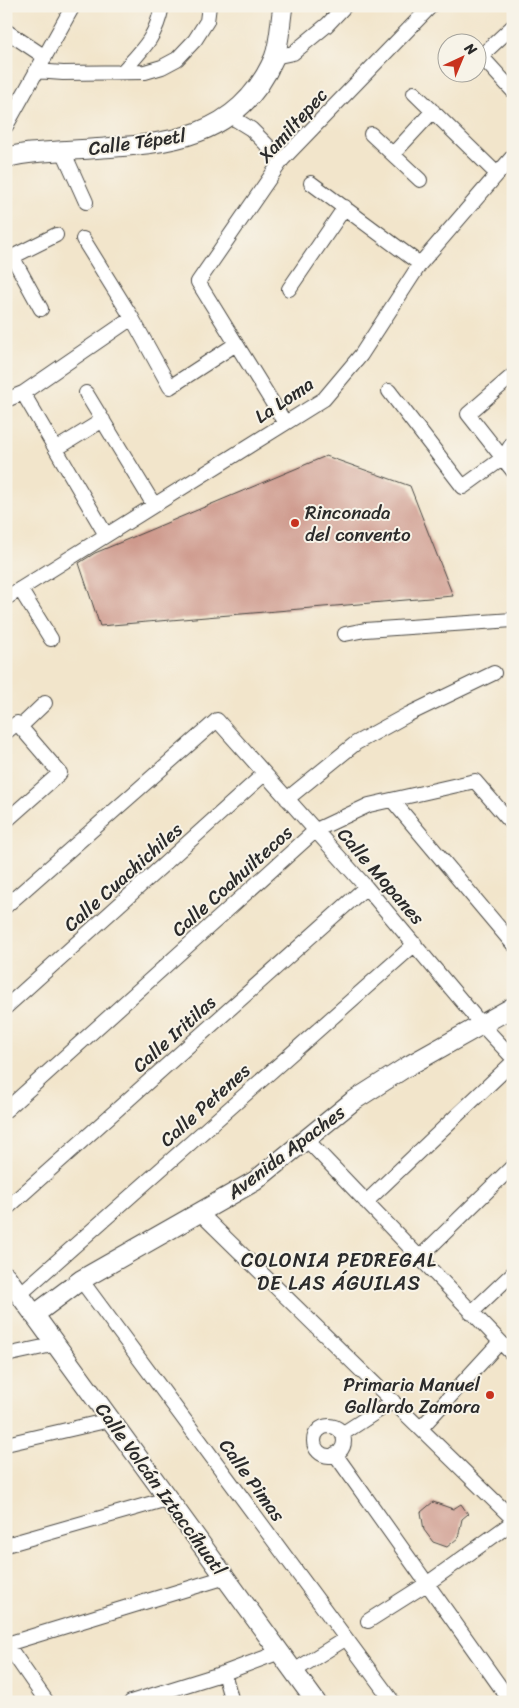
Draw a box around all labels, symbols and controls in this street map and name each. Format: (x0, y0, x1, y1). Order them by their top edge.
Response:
north arrow (436, 32, 486, 82)
text: N (458, 36, 483, 62)
street label: Xamiltepec (249, 80, 336, 171)
street label: Calle Tépetl (86, 119, 188, 165)
street label: La Loma (247, 368, 321, 432)
place label: Rinconada del convento (305, 496, 411, 551)
marker: Rinconada del convento (289, 517, 301, 529)
street label: Calle Cuachichiles (56, 814, 191, 940)
street label: Calle Coahuiltecos (164, 817, 301, 945)
street label: Calle Mopanes (329, 820, 433, 933)
street label: Calle Iritilas (124, 987, 224, 1081)
street label: Calle Petenes (152, 1055, 258, 1155)
street label: Avenida Apaches (219, 1096, 352, 1208)
district label: COLONIA PEDREGAL DE LAS ÁGUILAS (241, 1243, 437, 1301)
place label: Primaria Manuel Gallardo Zamora (343, 1368, 481, 1423)
marker: Primaria Manuel Gallardo Zamora (484, 1389, 496, 1401)
street label: Calle Volcán Iztaccíhuatl (87, 1395, 236, 1583)
street label: Calle Pimas (210, 1431, 294, 1529)

